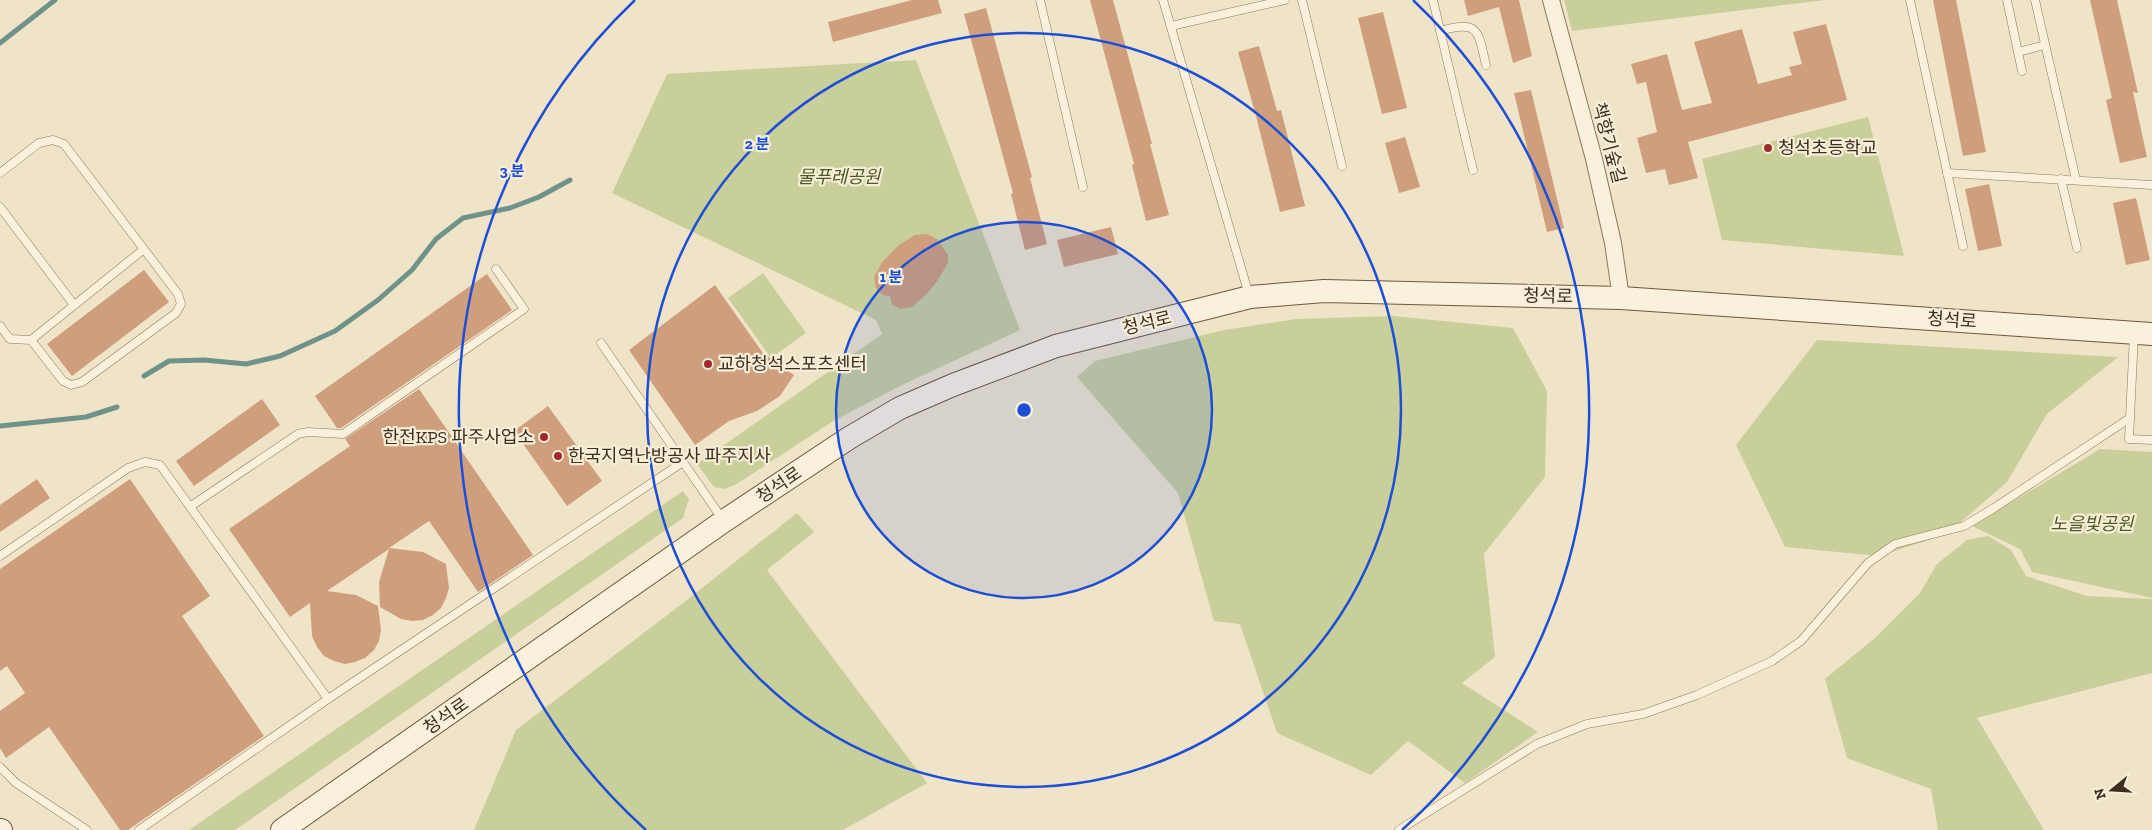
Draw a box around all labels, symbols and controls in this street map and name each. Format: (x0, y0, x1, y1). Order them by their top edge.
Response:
street label: 책향기숲길 (1588, 100, 1630, 186)
text: 2 분 (745, 135, 770, 153)
place label: 청석초등학교 (1778, 137, 1877, 159)
marker: 청석초등학교 (1762, 142, 1774, 154)
text: 3 분 (500, 162, 524, 180)
park label: 물푸레공원 (798, 166, 882, 188)
text: 1 분 (880, 268, 903, 286)
street label: 청석로 (1523, 285, 1573, 307)
street label: 청석로 (1120, 306, 1174, 340)
street label: 청석로 (1926, 307, 1978, 333)
place label: 교하청석스포츠센터 (718, 353, 867, 375)
marker: 교하청석스포츠센터 (702, 358, 714, 370)
centre of rings (1015, 401, 1033, 419)
place label: 한전KPS 파주사업소 (383, 426, 534, 448)
marker: 한전KPS 파주사업소 (538, 431, 550, 443)
place label: 한국지역난방공사 파주지사 (568, 445, 771, 467)
marker: 한국지역난방공사 파주지사 (552, 450, 564, 462)
street label: 청석로 (752, 462, 806, 508)
park label: 노을빛공원 (2051, 513, 2135, 535)
street label: 청석로 (419, 693, 473, 739)
north arrow (2087, 765, 2137, 815)
text: N (2090, 786, 2110, 802)

